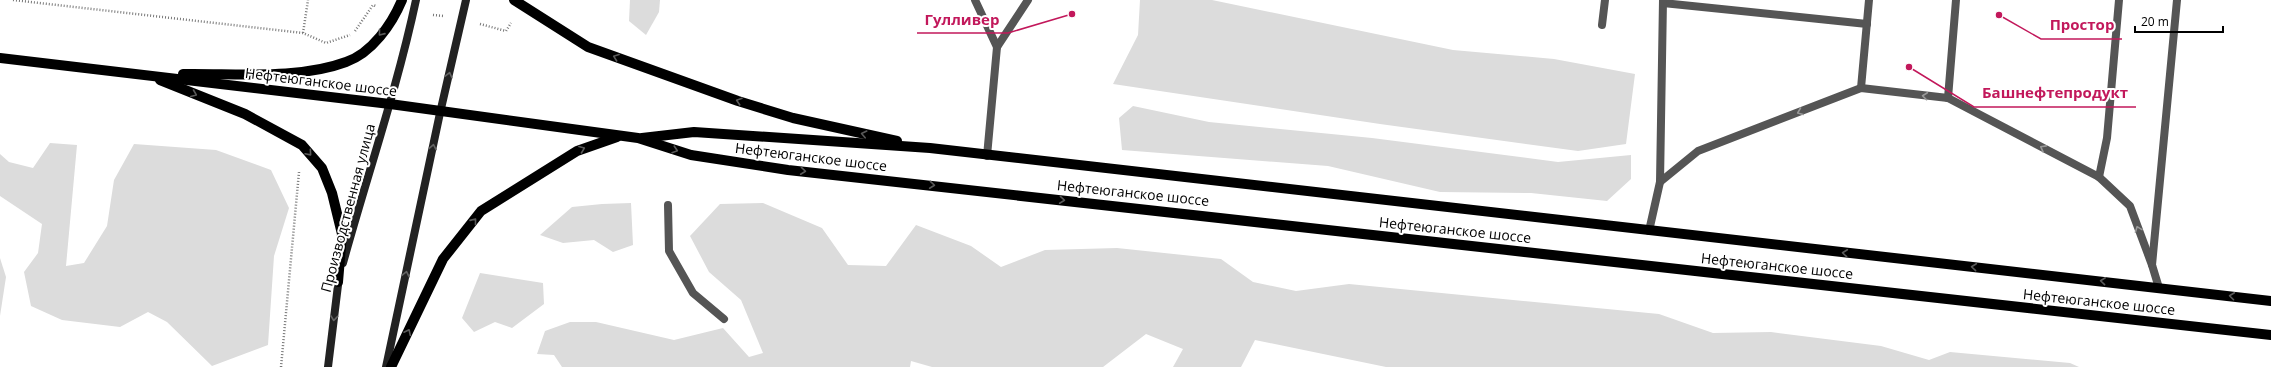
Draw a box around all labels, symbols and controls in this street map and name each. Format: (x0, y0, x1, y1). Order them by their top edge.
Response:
callout: Гулливер (917, 6, 1008, 33)
scale bar (2135, 8, 2223, 34)
text: Гулливер (925, 9, 999, 29)
callout: Простор (2041, 12, 2122, 39)
text: 20 m (2141, 13, 2169, 30)
text: Простор (2050, 14, 2114, 34)
one-way arrow (379, 28, 386, 35)
one-way arrow (613, 54, 620, 62)
street label: Нефтеюганское шоссе (244, 63, 398, 100)
one-way arrow (444, 72, 453, 79)
callout: Башнефтепродукт (1974, 80, 2136, 107)
text: Башнефтепродукт (1982, 82, 2128, 102)
one-way arrow (191, 89, 198, 97)
one-way arrow (1922, 91, 1928, 100)
one-way arrow (735, 97, 742, 105)
one-way arrow (1796, 108, 1803, 116)
street label: Производственная улица (316, 121, 379, 294)
one-way arrow (861, 130, 868, 138)
street label: Нефтеюганское шоссе (734, 138, 888, 175)
one-way arrow (428, 144, 436, 150)
one-way arrow (672, 145, 679, 154)
one-way arrow (2039, 145, 2047, 152)
one-way arrow (578, 146, 585, 154)
one-way arrow (304, 149, 311, 156)
one-way arrow (800, 167, 806, 176)
street label: Нефтеюганское шоссе (1056, 175, 1210, 210)
one-way arrow (929, 181, 935, 190)
one-way arrow (1059, 195, 1065, 204)
street label: Нефтеюганское шоссе (1378, 212, 1532, 247)
one-way arrow (469, 218, 476, 225)
one-way arrow (2135, 225, 2143, 232)
street label: Нефтеюганское шоссе (1700, 248, 1854, 283)
one-way arrow (1842, 248, 1848, 257)
one-way arrow (1971, 263, 1977, 272)
one-way arrow (401, 271, 409, 277)
one-way arrow (2100, 277, 2106, 286)
street label: Нефтеюганское шоссе (2022, 284, 2176, 319)
one-way arrow (2229, 292, 2235, 301)
one-way arrow (330, 315, 339, 321)
one-way arrow (403, 329, 411, 336)

